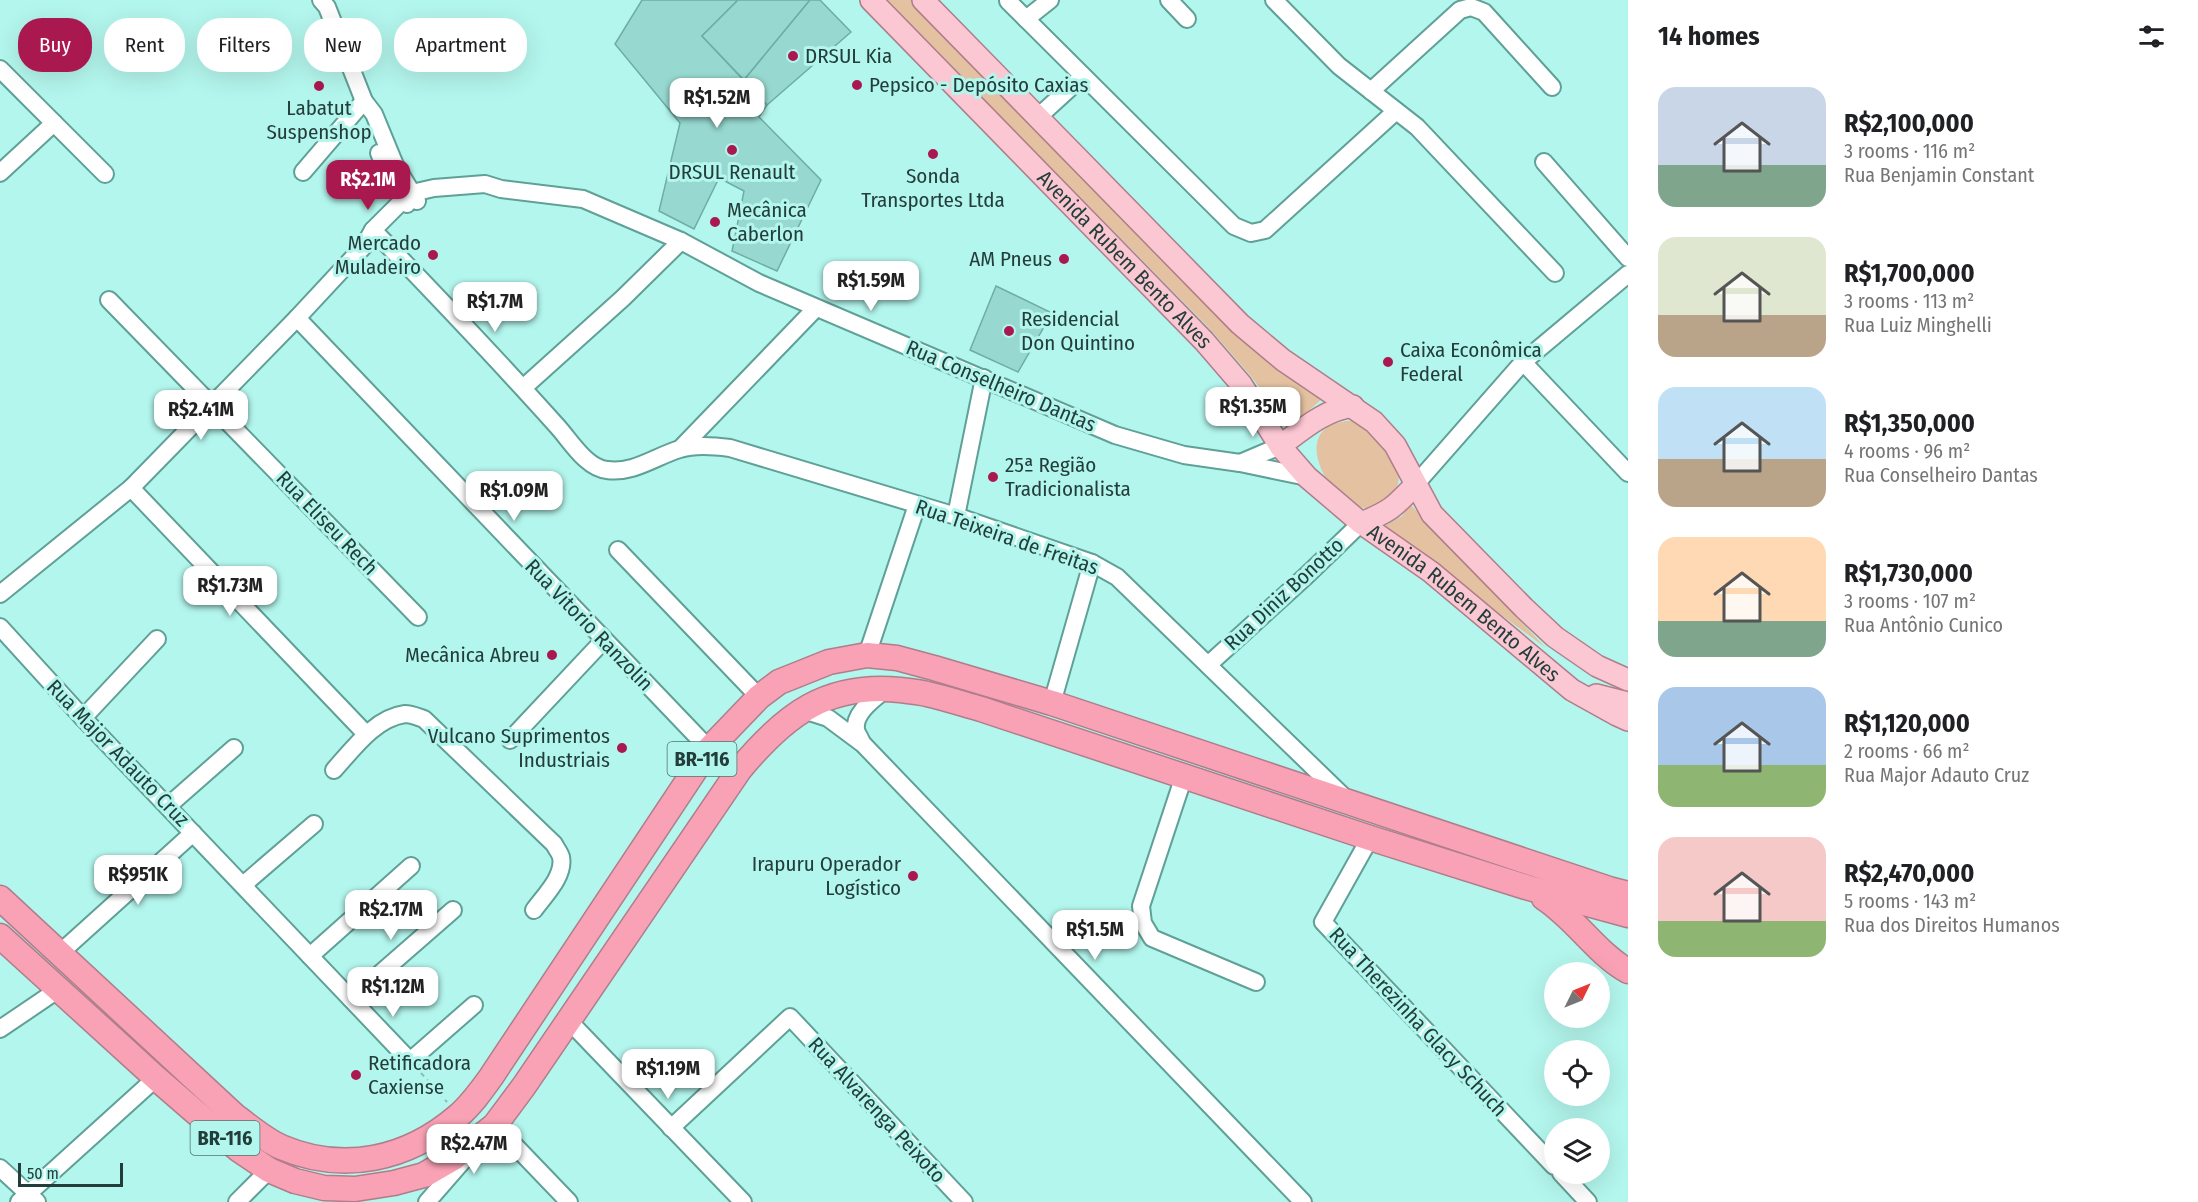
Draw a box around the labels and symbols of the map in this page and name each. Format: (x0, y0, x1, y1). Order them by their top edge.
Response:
place label: DRSUL Kia (805, 43, 892, 69)
marker: DRSUL Kia (786, 49, 800, 63)
place label: Pepsico - Depósito Caxias (869, 72, 1088, 98)
pin: R$1.52M (662, 78, 772, 129)
marker: Pepsico - Depósito Caxias (850, 78, 864, 92)
marker: Labatut Suspenshop (312, 79, 326, 93)
place label: Labatut Suspenshop (266, 95, 372, 145)
marker: DRSUL Renault (725, 143, 739, 157)
marker: Sonda Transportes Ltda (926, 147, 940, 161)
place label: DRSUL Renault (669, 159, 796, 185)
pin: R$2.1M (319, 160, 417, 211)
place label: Sonda Transportes Ltda (861, 163, 1005, 213)
street label: Avenida Rubem Bento Alves (1032, 165, 1218, 354)
place label: Mecânica Caberlon (727, 197, 807, 247)
marker: Mecânica Caberlon (708, 215, 722, 229)
place label: Mercado Muladeiro (335, 230, 421, 280)
place label: AM Pneus (969, 246, 1052, 272)
marker: Mercado Muladeiro (426, 248, 440, 262)
marker: AM Pneus (1057, 252, 1071, 266)
pin: R$1.59M (816, 261, 926, 312)
pin: R$1.7M (446, 282, 544, 333)
place label: Residencial Don Quintino (1021, 306, 1135, 356)
marker: Residencial Don Quintino (1002, 324, 1016, 338)
street label: Rua Conselheiro Dantas (902, 334, 1100, 438)
place label: Caixa Econômica Federal (1400, 337, 1542, 387)
marker: Caixa Econômica Federal (1381, 355, 1395, 369)
pin: R$1.35M (1198, 387, 1308, 438)
pin: R$2.41M (146, 390, 256, 441)
place label: 25ª Região Tradicionalista (1005, 452, 1131, 502)
street label: Rua Eliseu Rech (271, 465, 383, 581)
marker: 25ª Região Tradicionalista (986, 470, 1000, 484)
pin: R$1.09M (459, 471, 569, 522)
street label: Rua Teixeira de Freitas (912, 493, 1102, 581)
street label: Avenida Rubem Bento Alves (1362, 519, 1566, 688)
street label: Rua Diniz Bonotto (1219, 532, 1349, 656)
street label: Rua Vitorio Ranzolin (519, 554, 659, 696)
pin: R$1.73M (175, 566, 285, 617)
place label: Mecânica Abreu (405, 642, 540, 668)
marker: Mecânica Abreu (545, 648, 559, 662)
street label: Rua Major Adauto Cruz (41, 674, 195, 832)
place label: Vulcano Suprimentos Industriais (428, 723, 610, 773)
marker: Vulcano Suprimentos Industriais (615, 741, 629, 755)
road number: BR-116 (668, 742, 736, 776)
place label: Irapuru Operador Logístico (752, 851, 902, 901)
pin: R$951K (89, 855, 187, 906)
marker: Irapuru Operador Logístico (906, 869, 920, 883)
pin: R$2.17M (336, 890, 446, 941)
pin: R$1.5M (1046, 910, 1144, 961)
street label: Rua Therezinha Glacy Schuch (1323, 922, 1513, 1122)
north arrow (1544, 962, 1610, 1028)
pin: R$1.12M (338, 967, 448, 1018)
street label: Rua Alvarenga Peixoto (803, 1032, 951, 1188)
pin: R$1.19M (613, 1049, 723, 1100)
place label: Retificadora Caxiense (368, 1050, 471, 1100)
marker: Retificadora Caxiense (349, 1068, 363, 1082)
road number: BR-116 (190, 1121, 260, 1155)
pin: R$2.47M (419, 1124, 529, 1175)
scale bar (18, 1160, 123, 1188)

